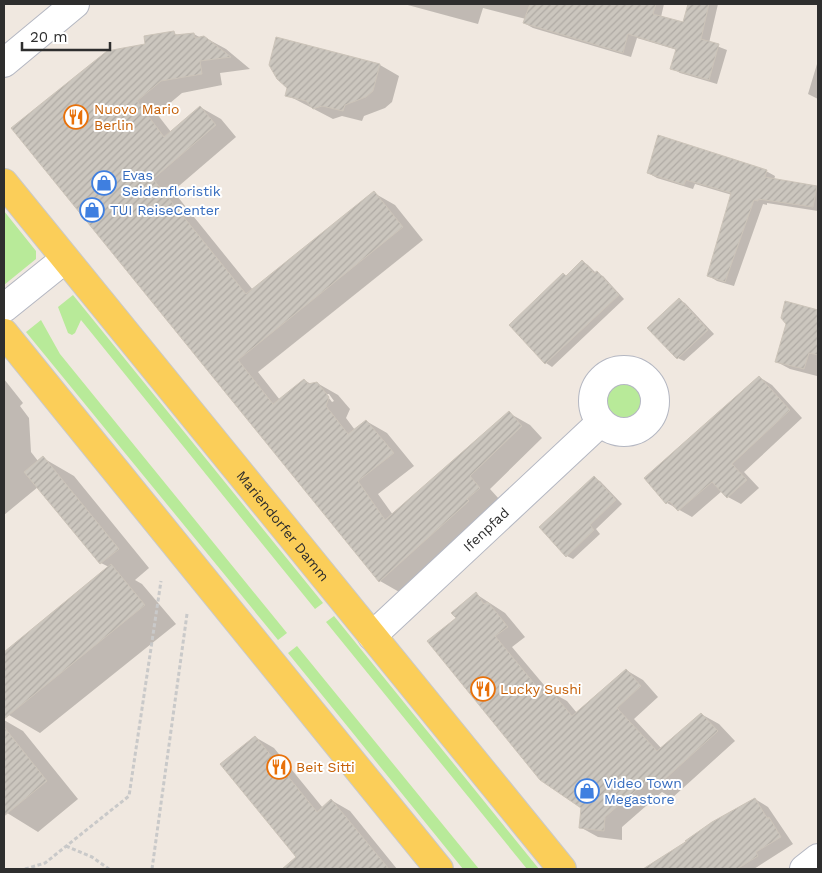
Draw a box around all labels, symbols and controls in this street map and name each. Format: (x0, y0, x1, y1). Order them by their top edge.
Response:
scale bar (22, 20, 110, 52)
text: 20 m (30, 28, 68, 46)
place label: Nuovo Mario Berlin (94, 101, 179, 133)
restaurant icon: Nuovo Mario Berlin (63, 104, 89, 130)
place label: Evas Seidenfloristik (122, 167, 221, 199)
shop icon: Evas Seidenfloristik (91, 170, 117, 196)
shop icon: TUI ReiseCenter (79, 197, 105, 223)
place label: TUI ReiseCenter (110, 202, 220, 218)
street label: Mariendorfer Damm (233, 468, 332, 584)
street label: Ifenpfad (460, 504, 512, 555)
restaurant icon: Lucky Sushi (470, 676, 496, 702)
place label: Lucky Sushi (500, 681, 582, 697)
restaurant icon: Beit Sitti (266, 754, 292, 780)
place label: Beit Sitti (296, 759, 355, 775)
place label: Video Town Megastore (604, 775, 682, 807)
shop icon: Video Town Megastore (574, 778, 600, 804)

